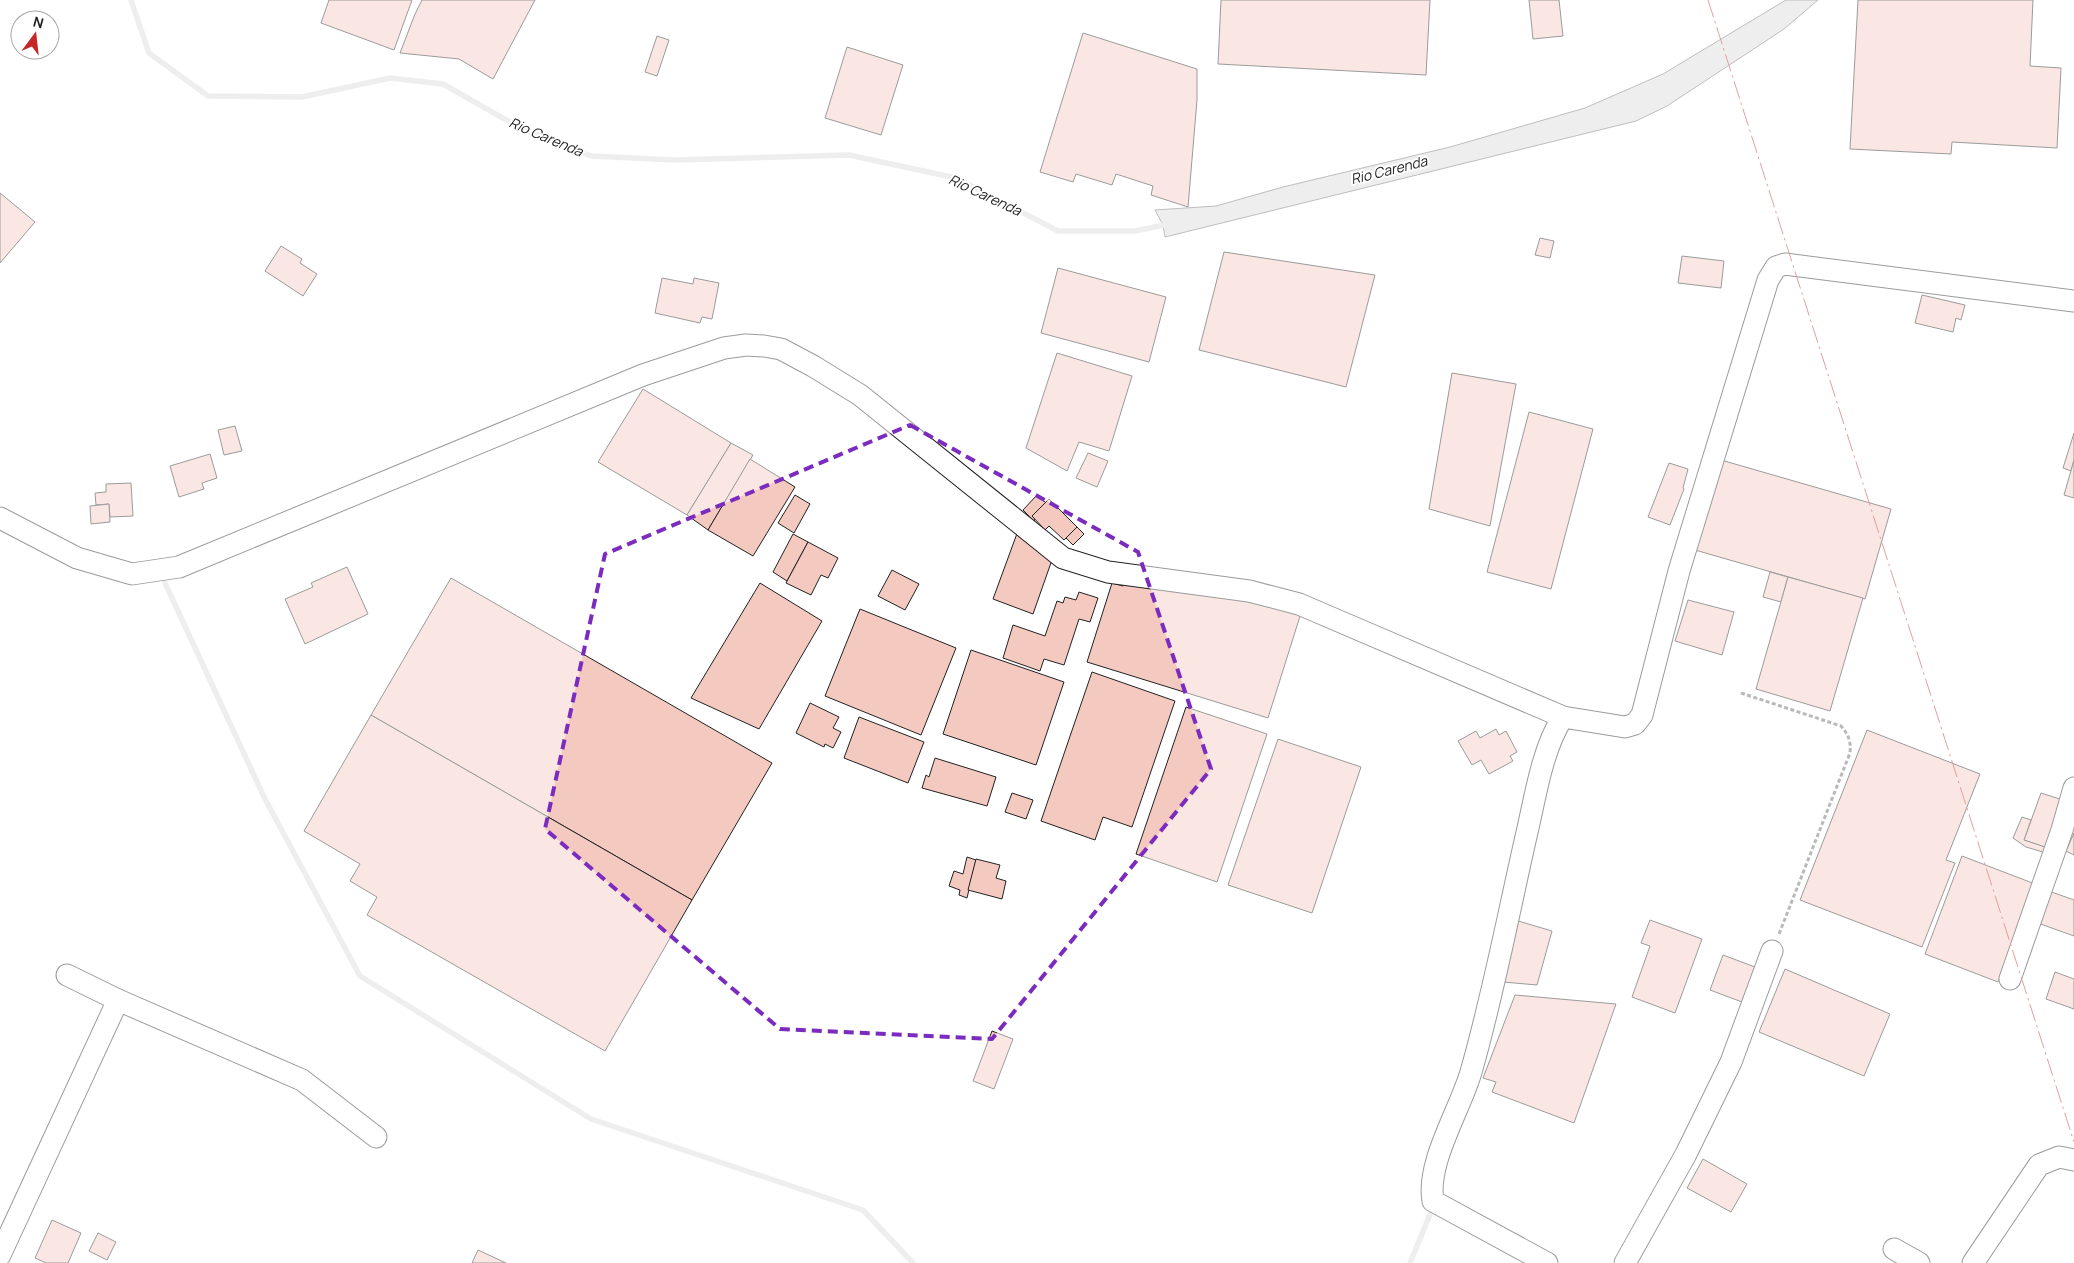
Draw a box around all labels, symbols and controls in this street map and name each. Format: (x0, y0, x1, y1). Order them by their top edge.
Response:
north arrow (10, 10, 60, 60)
text: N (31, 11, 46, 32)
water label: Rio Carenda (506, 113, 587, 161)
water label: Rio Carenda (1349, 151, 1430, 188)
water label: Rio Carenda (946, 169, 1026, 220)

